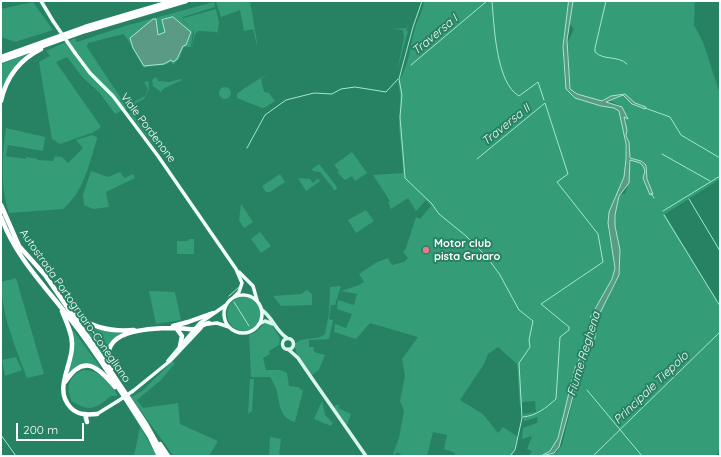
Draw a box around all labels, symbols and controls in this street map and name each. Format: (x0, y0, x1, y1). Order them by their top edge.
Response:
water label: Traversa I (409, 12, 461, 58)
street label: Viale Pordenone (118, 91, 178, 165)
water label: Traversa II (479, 101, 533, 149)
street label: Autostrada Portogruaro-Conegliano (17, 227, 133, 385)
place label: Motor club pista Gruaro (434, 237, 500, 263)
marker: Motor club pista Gruaro (421, 245, 431, 255)
water label: Fiume Reghena (564, 310, 604, 398)
water label: Principale Tiepolo (611, 349, 691, 427)
scale bar (18, 415, 86, 441)
text: 200 m (23, 422, 58, 437)

